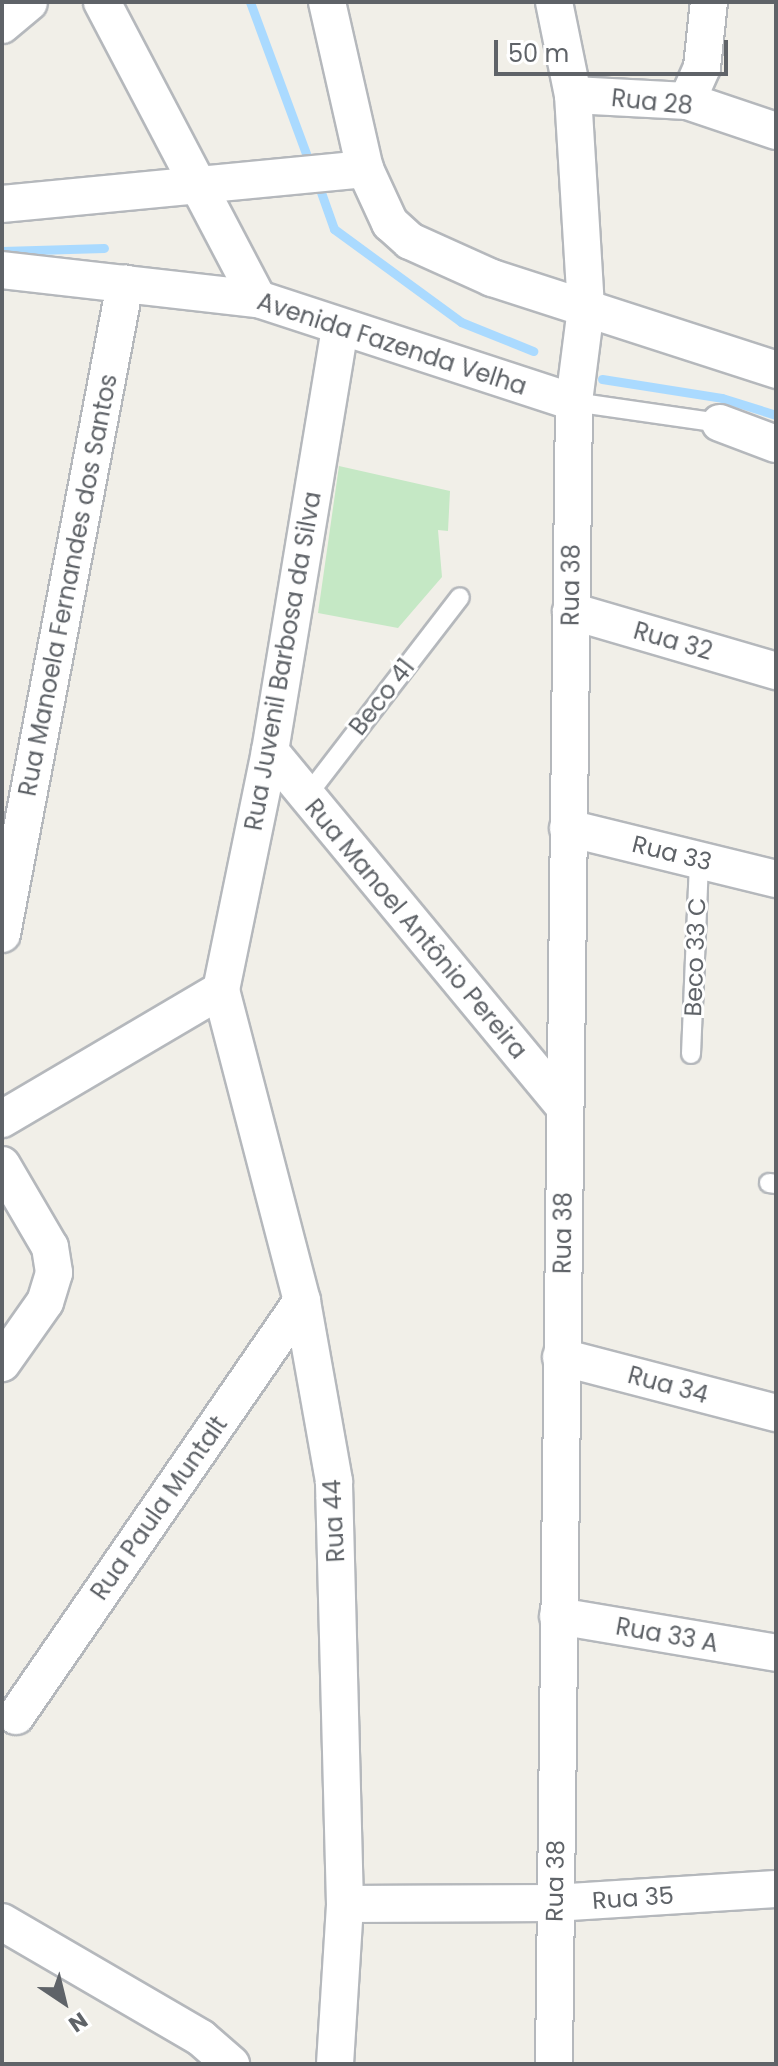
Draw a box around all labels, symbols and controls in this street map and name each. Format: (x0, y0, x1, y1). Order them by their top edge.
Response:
scale bar (498, 24, 732, 74)
text: 50 m (508, 37, 569, 70)
street label: Rua 28 (610, 83, 694, 121)
street label: Avenida Fazenda Velha (254, 287, 530, 401)
street label: Rua Manoela Fernandes dos Santos (13, 372, 123, 798)
street label: Rua Juvenil Barbosa da Silva (239, 489, 327, 833)
street label: Rua 38 (556, 544, 586, 626)
street label: Rua 32 (630, 616, 716, 666)
street label: Beco 41 (343, 653, 421, 741)
street label: Rua Manoel Antônio Pereira (299, 793, 533, 1065)
street label: Rua 33 (629, 829, 715, 877)
street label: Beco 33 C (679, 897, 711, 1017)
street label: Rua 38 (548, 1192, 578, 1274)
street label: Rua 34 (625, 1361, 711, 1409)
street label: Rua Paula Muntalt (85, 1411, 233, 1605)
street label: Rua 44 (317, 1479, 351, 1563)
street label: Rua 33 A (614, 1612, 720, 1658)
street label: Rua 38 (540, 1840, 570, 1922)
street label: Rua 35 (591, 1881, 675, 1915)
north arrow (24, 1962, 104, 2042)
text: N (62, 2005, 94, 2040)

